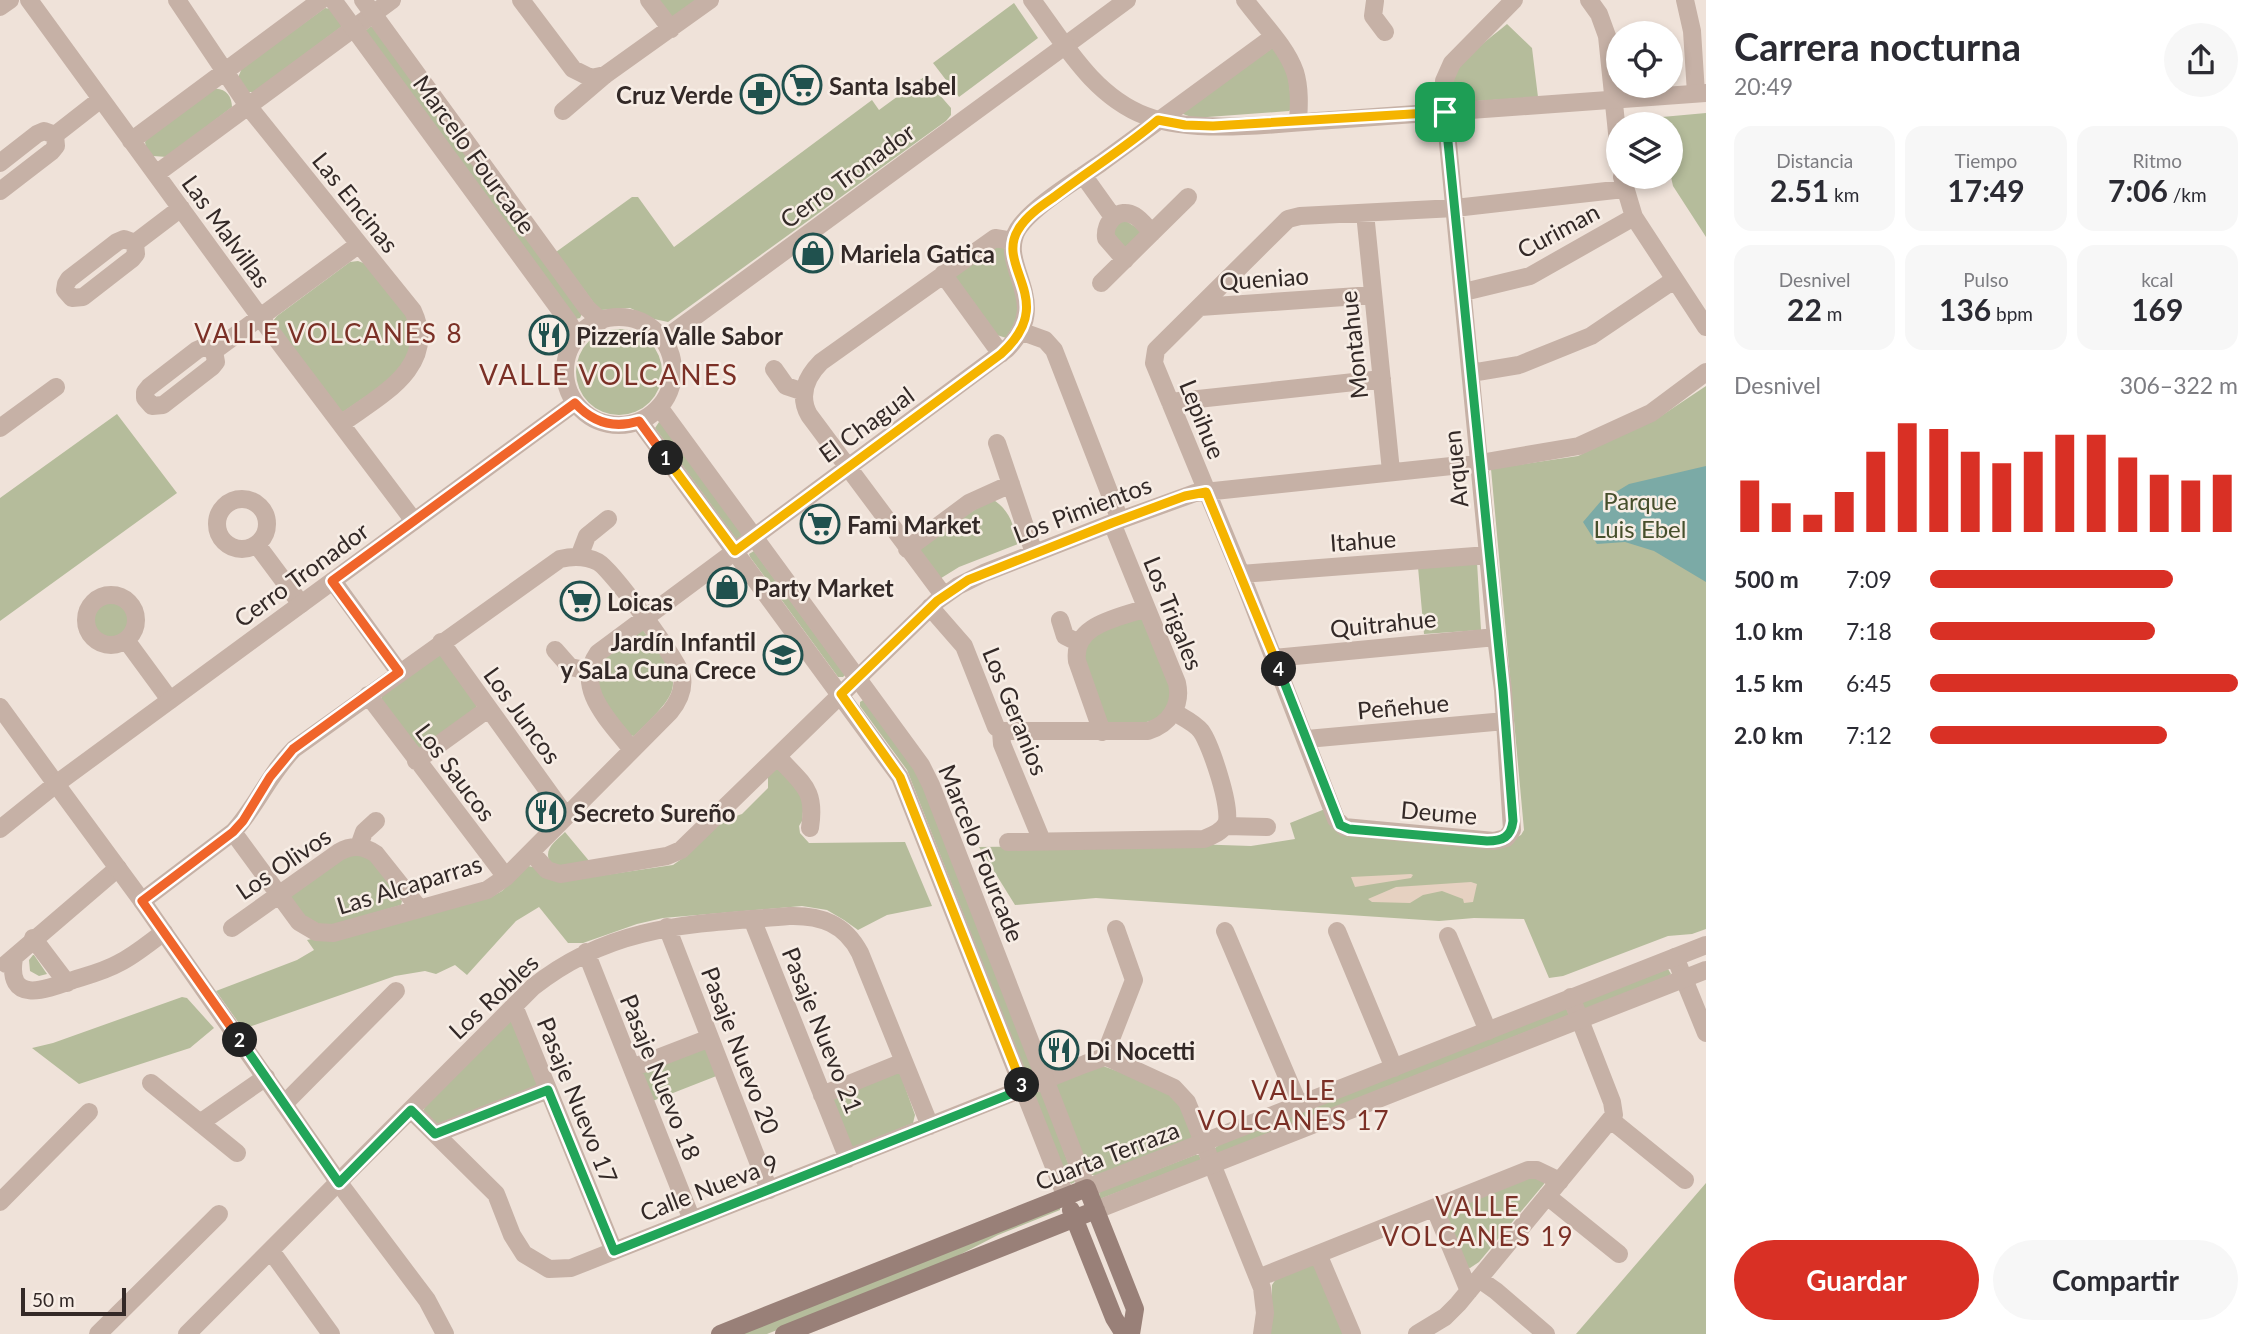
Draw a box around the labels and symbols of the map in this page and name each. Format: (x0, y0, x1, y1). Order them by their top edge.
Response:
supermarket icon: Santa Isabel (781, 64, 823, 106)
street label: Marcelo Fourcade (408, 69, 542, 239)
place label: Santa Isabel (829, 71, 956, 100)
pharmacy icon: Cruz Verde (739, 73, 781, 115)
place label: Cruz Verde (616, 80, 733, 109)
pin (1415, 82, 1475, 142)
street label: Cerro Tronador (774, 116, 920, 233)
street label: Las Encinas (307, 146, 405, 258)
street label: Las Malvillas (176, 169, 278, 293)
street label: Curiman (1512, 196, 1604, 264)
shop icon: Mariela Gatica (792, 232, 834, 274)
place label: Mariela Gatica (840, 239, 995, 268)
street label: Queniao (1218, 260, 1310, 296)
street label: Montahue (1333, 289, 1373, 401)
restaurant icon: Pizzería Valle Sabor (528, 314, 570, 356)
district label: VALLE VOLCANES 8 (194, 317, 464, 349)
place label: Pizzería Valle Sabor (576, 321, 783, 350)
district label: VALLE VOLCANES (479, 357, 739, 391)
street label: Lepihue (1174, 375, 1232, 463)
street label: El Chagual (813, 380, 919, 468)
street label: Arquen (1437, 429, 1473, 509)
pin: 1 (648, 440, 684, 476)
street label: Los Pimientos (1009, 469, 1155, 549)
park label: Parque Luis Ebel (1594, 486, 1686, 543)
supermarket icon: Fami Market (799, 503, 841, 545)
place label: Fami Market (847, 510, 981, 539)
street label: Cerro Tronador (228, 515, 374, 632)
street label: Itahue (1329, 523, 1397, 557)
street label: Los Trigales (1138, 552, 1210, 674)
shop icon: Party Market (706, 566, 748, 608)
place label: Party Market (754, 573, 894, 602)
supermarket icon: Loicas (559, 580, 601, 622)
place label: Loicas (607, 587, 673, 616)
street label: Quitrahue (1328, 603, 1438, 643)
place label: Jardín Infantil y SaLa Cuna Crece (560, 627, 756, 684)
school or university icon: Jardín Infantil y SaLa Cuna Crece (762, 634, 804, 676)
street label: Los Geranios (977, 643, 1055, 779)
pin: 4 (1262, 652, 1296, 686)
street label: Los Juncos (478, 661, 568, 769)
street label: Peñehue (1356, 688, 1450, 724)
street label: Los Saucos (410, 717, 502, 827)
street label: Marcelo Fourcade (933, 760, 1031, 946)
restaurant icon: Secreto Sureño (525, 791, 567, 833)
street label: Deume (1400, 794, 1478, 830)
place label: Secreto Sureño (573, 798, 736, 827)
street label: Los Olivos (230, 821, 336, 905)
street label: Las Alcaparras (333, 848, 485, 920)
street label: Pasaje Nuevo 21 (777, 943, 869, 1117)
street label: Los Robles (442, 947, 544, 1045)
street label: Pasaje Nuevo 20 (696, 962, 786, 1138)
street label: Pasaje Nuevo 18 (615, 990, 707, 1164)
street label: Pasaje Nuevo 17 (532, 1013, 624, 1187)
pin: 2 (222, 1023, 258, 1058)
restaurant icon: Di Nocetti (1038, 1029, 1080, 1071)
place label: Di Nocetti (1086, 1036, 1195, 1065)
pin: 3 (1004, 1068, 1040, 1102)
district label: VALLE VOLCANES 17 (1197, 1074, 1391, 1136)
street label: Cuarta Terraza (1031, 1114, 1183, 1196)
street label: Calle Nueva 9 (636, 1147, 782, 1227)
district label: VALLE VOLCANES 19 (1381, 1190, 1575, 1252)
scale bar (21, 1285, 126, 1317)

